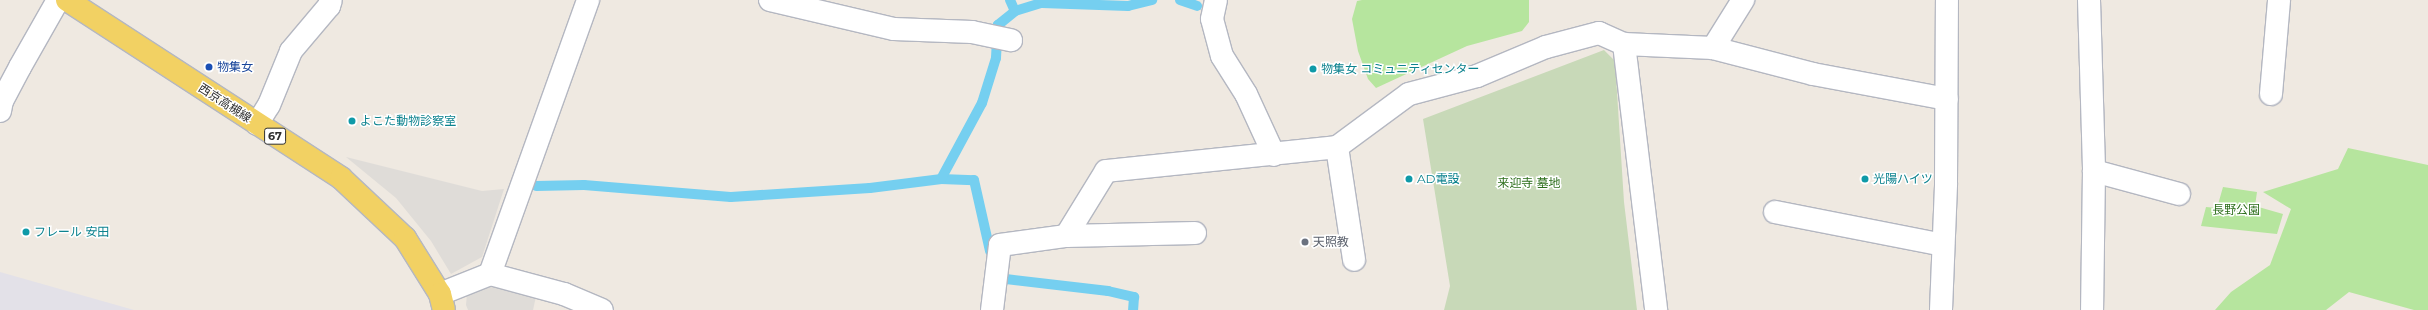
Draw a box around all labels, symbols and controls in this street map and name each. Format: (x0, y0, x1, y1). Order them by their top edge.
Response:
place label: 物集女 (217, 60, 253, 74)
marker: 物集女 (204, 62, 214, 72)
place label: 物集女 コミュニティセンター (1321, 62, 1480, 76)
marker: 物集女 コミュニティセンター (1308, 64, 1318, 74)
street label: 西京高槻線 (196, 81, 254, 125)
place label: よこた動物診察室 (360, 114, 456, 128)
marker: よこた動物診察室 (347, 116, 357, 126)
road number: 67 (264, 127, 286, 145)
place label: AD電設 (1417, 172, 1460, 186)
place label: 光陽ハイツ (1873, 172, 1933, 186)
marker: AD電設 (1404, 174, 1414, 184)
marker: 光陽ハイツ (1860, 174, 1870, 184)
park label: 来迎寺 墓地 (1497, 176, 1561, 190)
park label: 長野公園 (2212, 203, 2260, 217)
place label: フレール 安田 (34, 225, 109, 239)
marker: フレール 安田 (21, 227, 31, 237)
place label: 天照教 (1313, 235, 1349, 249)
marker: 天照教 (1300, 237, 1310, 247)

